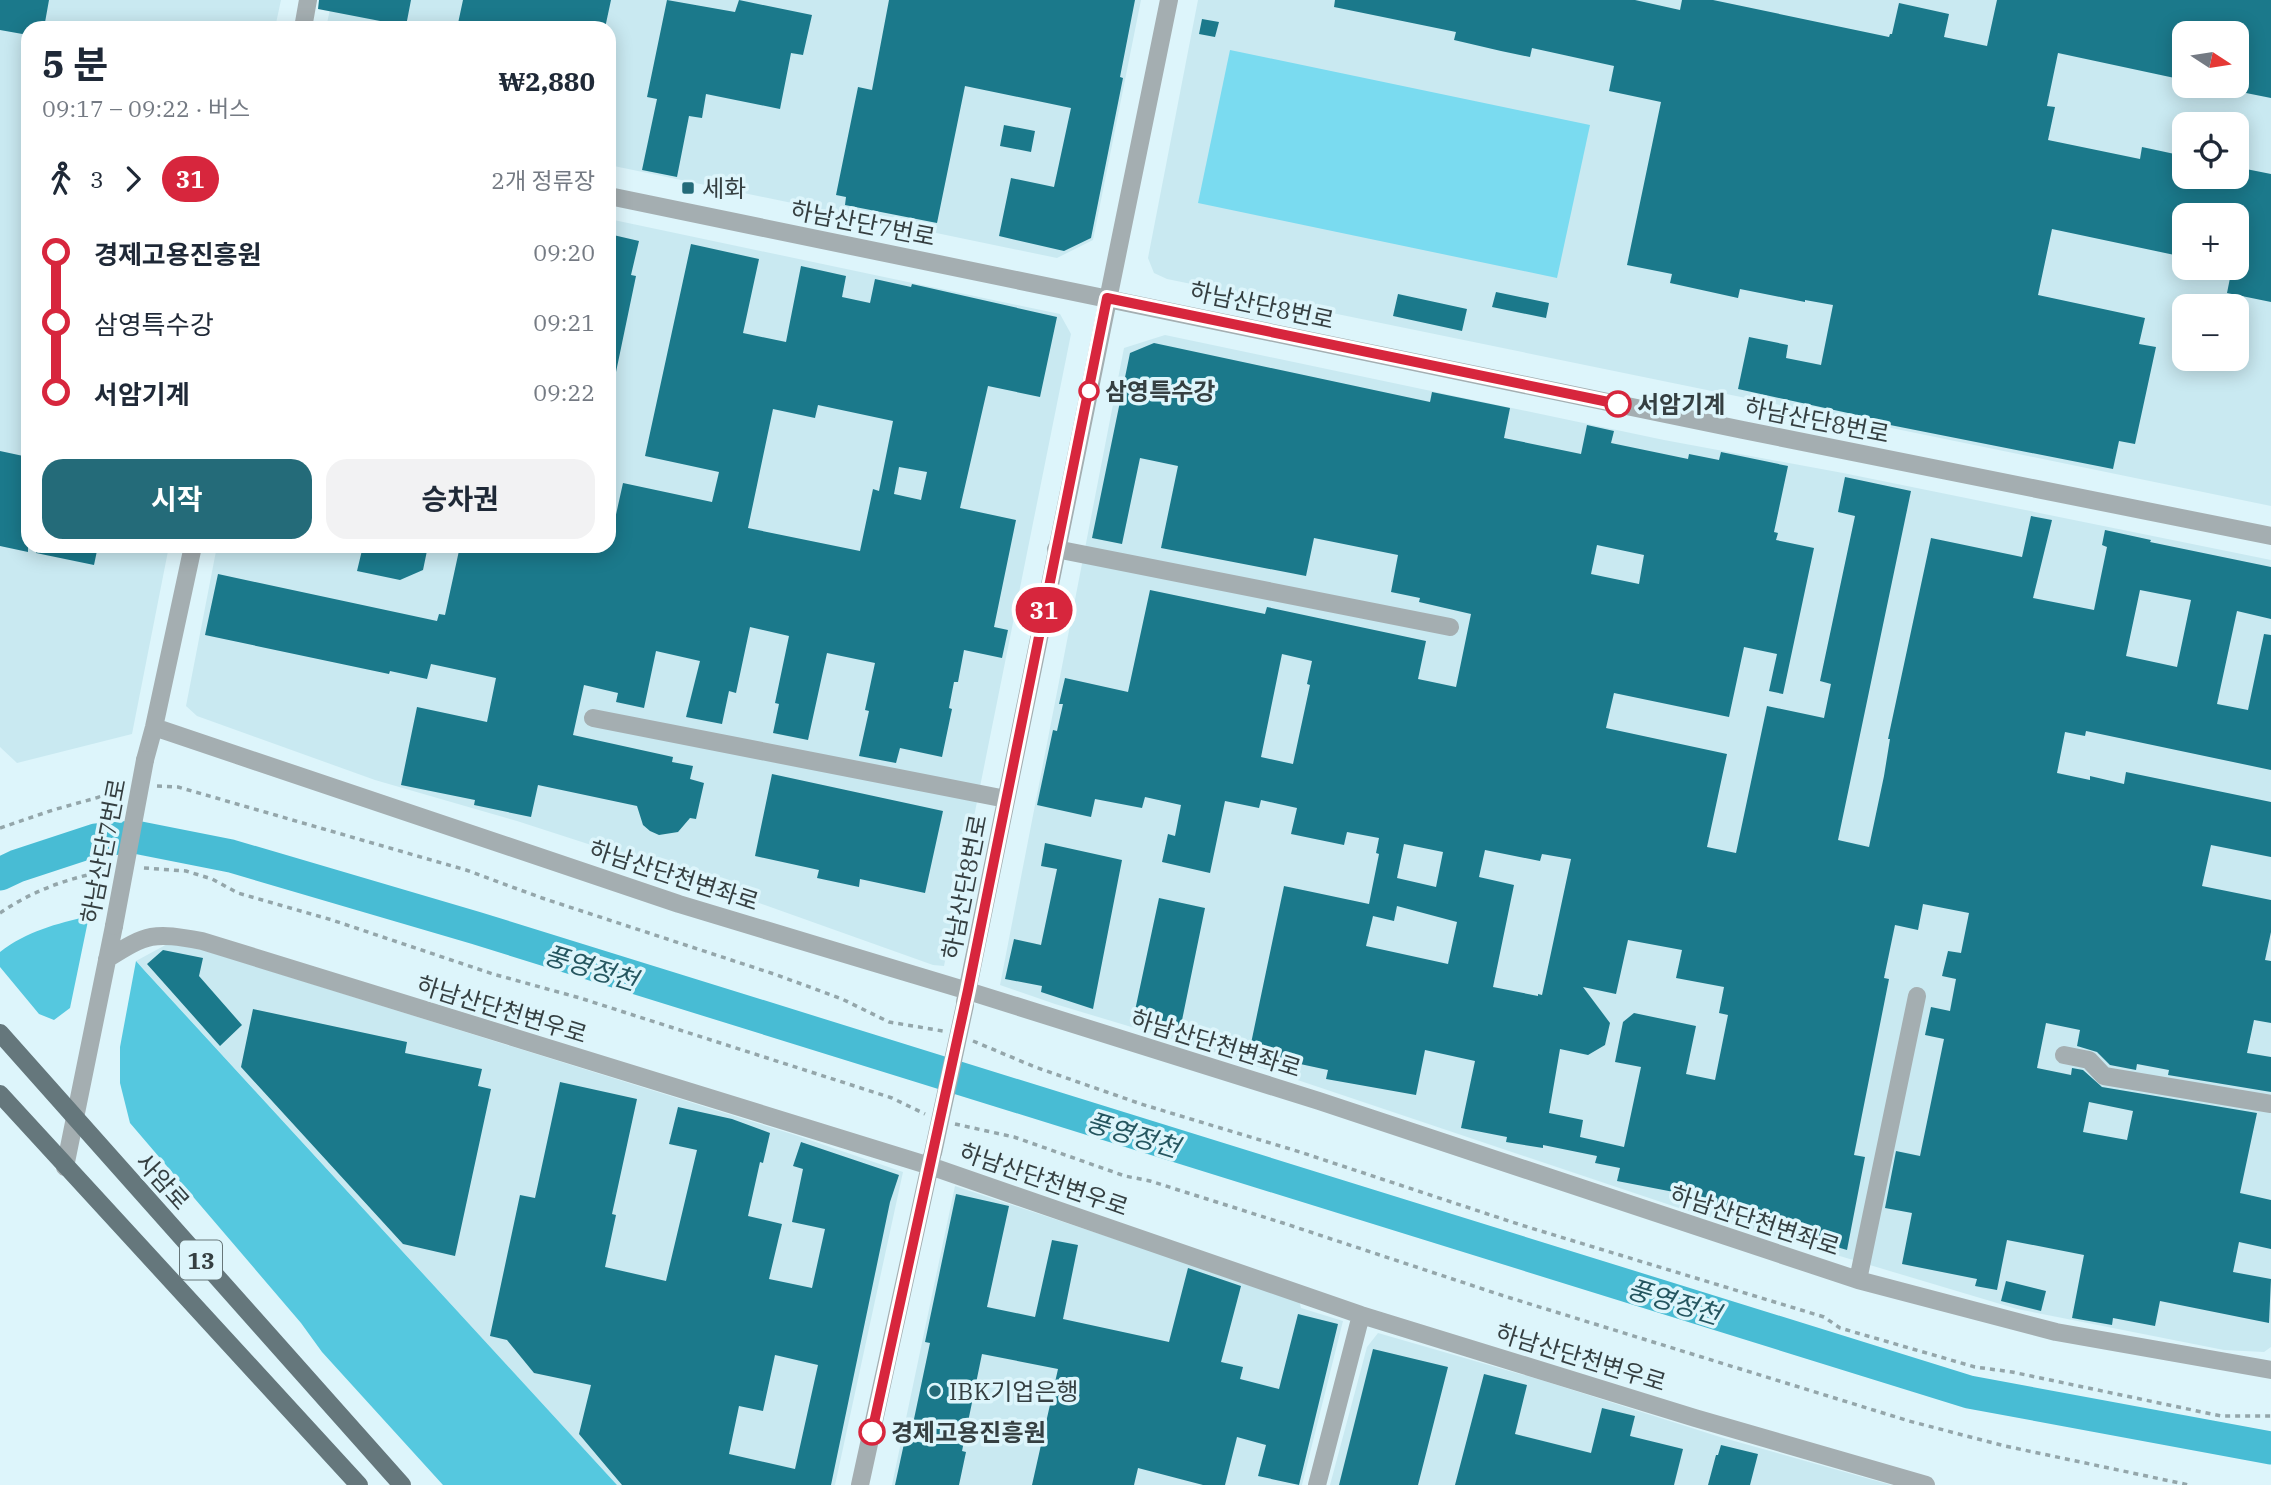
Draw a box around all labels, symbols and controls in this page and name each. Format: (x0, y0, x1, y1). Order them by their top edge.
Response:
north arrow (2172, 21, 2249, 98)
map controls (2172, 21, 2249, 371)
text: 5 분 (42, 39, 109, 88)
text: ₩2,880 (499, 64, 595, 98)
text: 09:17 – 09:22 · 버스 (42, 93, 250, 123)
button: locate (2172, 112, 2249, 189)
icon: walk (42, 160, 80, 198)
icon: forward (114, 160, 152, 198)
text: 31 (176, 163, 205, 195)
text: 3 (90, 164, 104, 194)
text: 2개 정류장 (491, 165, 595, 195)
place label: 세화 (702, 172, 746, 204)
marker: 세화 (680, 180, 696, 196)
street label: 하남산단7번로 (788, 193, 938, 253)
button: + (2172, 203, 2249, 280)
text: 경제고용진흥원 (94, 237, 261, 271)
text: 09:20 (533, 237, 595, 267)
street label: 하남산단8번로 (1187, 274, 1337, 336)
button: − (2172, 294, 2249, 371)
text: 삼영특수강 (94, 307, 214, 341)
text: 09:21 (533, 307, 595, 337)
place label: 삼영특수강 (1105, 375, 1215, 407)
text: 서암기계 (94, 377, 190, 411)
text: 09:22 (533, 377, 595, 407)
marker: 삼영특수강 (1079, 381, 1099, 401)
place label: 서암기계 (1637, 388, 1725, 420)
street label: 하남산단8번로 (1742, 390, 1892, 450)
marker: 서암기계 (1605, 391, 1631, 417)
button: 시작 (42, 459, 312, 539)
button: 승차권 (326, 459, 595, 539)
line badge: 31 (1012, 587, 1076, 633)
text: 31 (1030, 594, 1058, 626)
street label: 하남산단7번로 (73, 776, 133, 926)
street label: 하남산단8번로 (934, 812, 994, 962)
street label: 하남산단천변좌로 (585, 832, 763, 918)
water label: 풍영정천 (540, 937, 645, 998)
street label: 하남산단천변우로 (413, 968, 591, 1050)
street label: 하남산단천변좌로 (1127, 1002, 1305, 1084)
water label: 풍영정천 (1082, 1104, 1187, 1165)
street label: 하남산단천변우로 (955, 1135, 1133, 1223)
street label: 사암로 (129, 1146, 197, 1216)
street label: 하남산단천변좌로 (1666, 1177, 1844, 1263)
road number: 13 (180, 1240, 222, 1280)
water label: 풍영정천 (1623, 1271, 1728, 1332)
street label: 하남산단천변우로 (1492, 1316, 1670, 1398)
place label: IBK기업은행 (949, 1375, 1079, 1407)
marker: IBK기업은행 (927, 1383, 943, 1399)
place label: 경제고용진흥원 (891, 1416, 1046, 1448)
marker: 경제고용진흥원 (859, 1419, 885, 1445)

